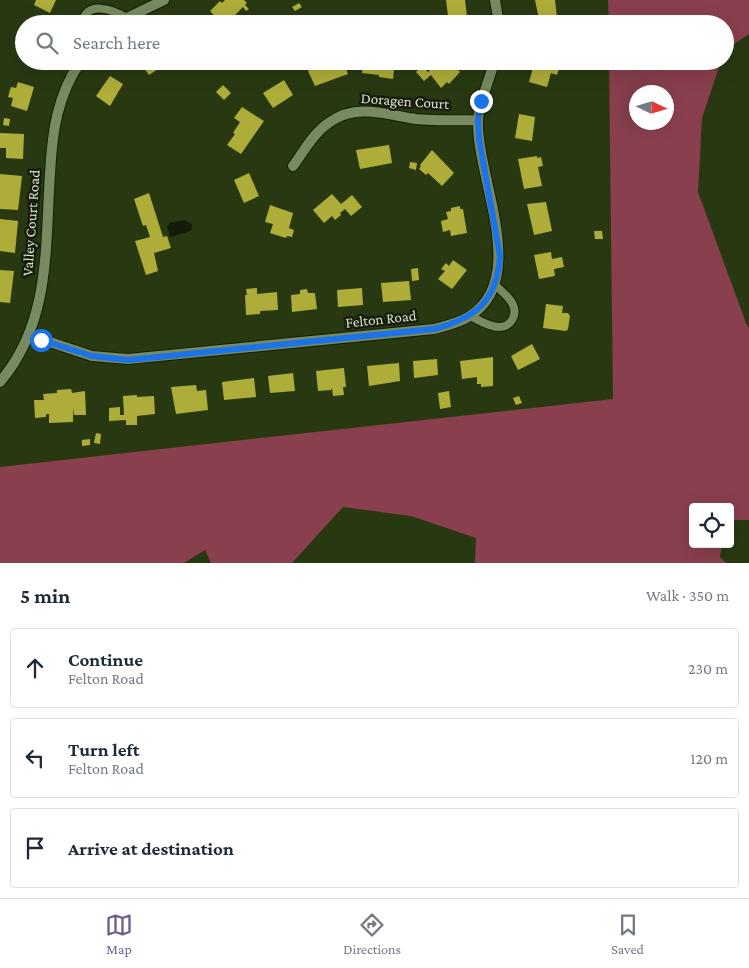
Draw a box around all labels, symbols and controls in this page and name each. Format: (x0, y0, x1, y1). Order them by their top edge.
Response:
search box (15, 15, 734, 70)
icon: search (33, 29, 61, 57)
text: Search here (73, 32, 160, 53)
north arrow (629, 85, 674, 130)
street label: Doragen Court (360, 90, 451, 113)
route end (470, 90, 493, 113)
street label: Valley Court Road (19, 169, 44, 277)
street label: Felton Road (345, 307, 417, 331)
route start (30, 329, 53, 352)
map controls (689, 503, 734, 548)
button: locate (689, 503, 734, 548)
text: 5 min (20, 584, 70, 608)
text: Walk · 350 m (646, 587, 729, 604)
text: Continue (68, 649, 143, 670)
icon: ahead (21, 654, 49, 682)
text: 230 m (688, 660, 728, 677)
text: Felton Road (68, 670, 144, 687)
text: Turn left (68, 739, 140, 760)
icon: left (21, 744, 49, 772)
text: 120 m (690, 750, 728, 767)
text: Felton Road (68, 760, 144, 777)
icon: arrive (21, 834, 49, 862)
text: Arrive at destination (68, 838, 234, 859)
tab: Map (105, 911, 133, 957)
tab: Directions (343, 911, 401, 957)
tab: Saved (611, 911, 644, 957)

